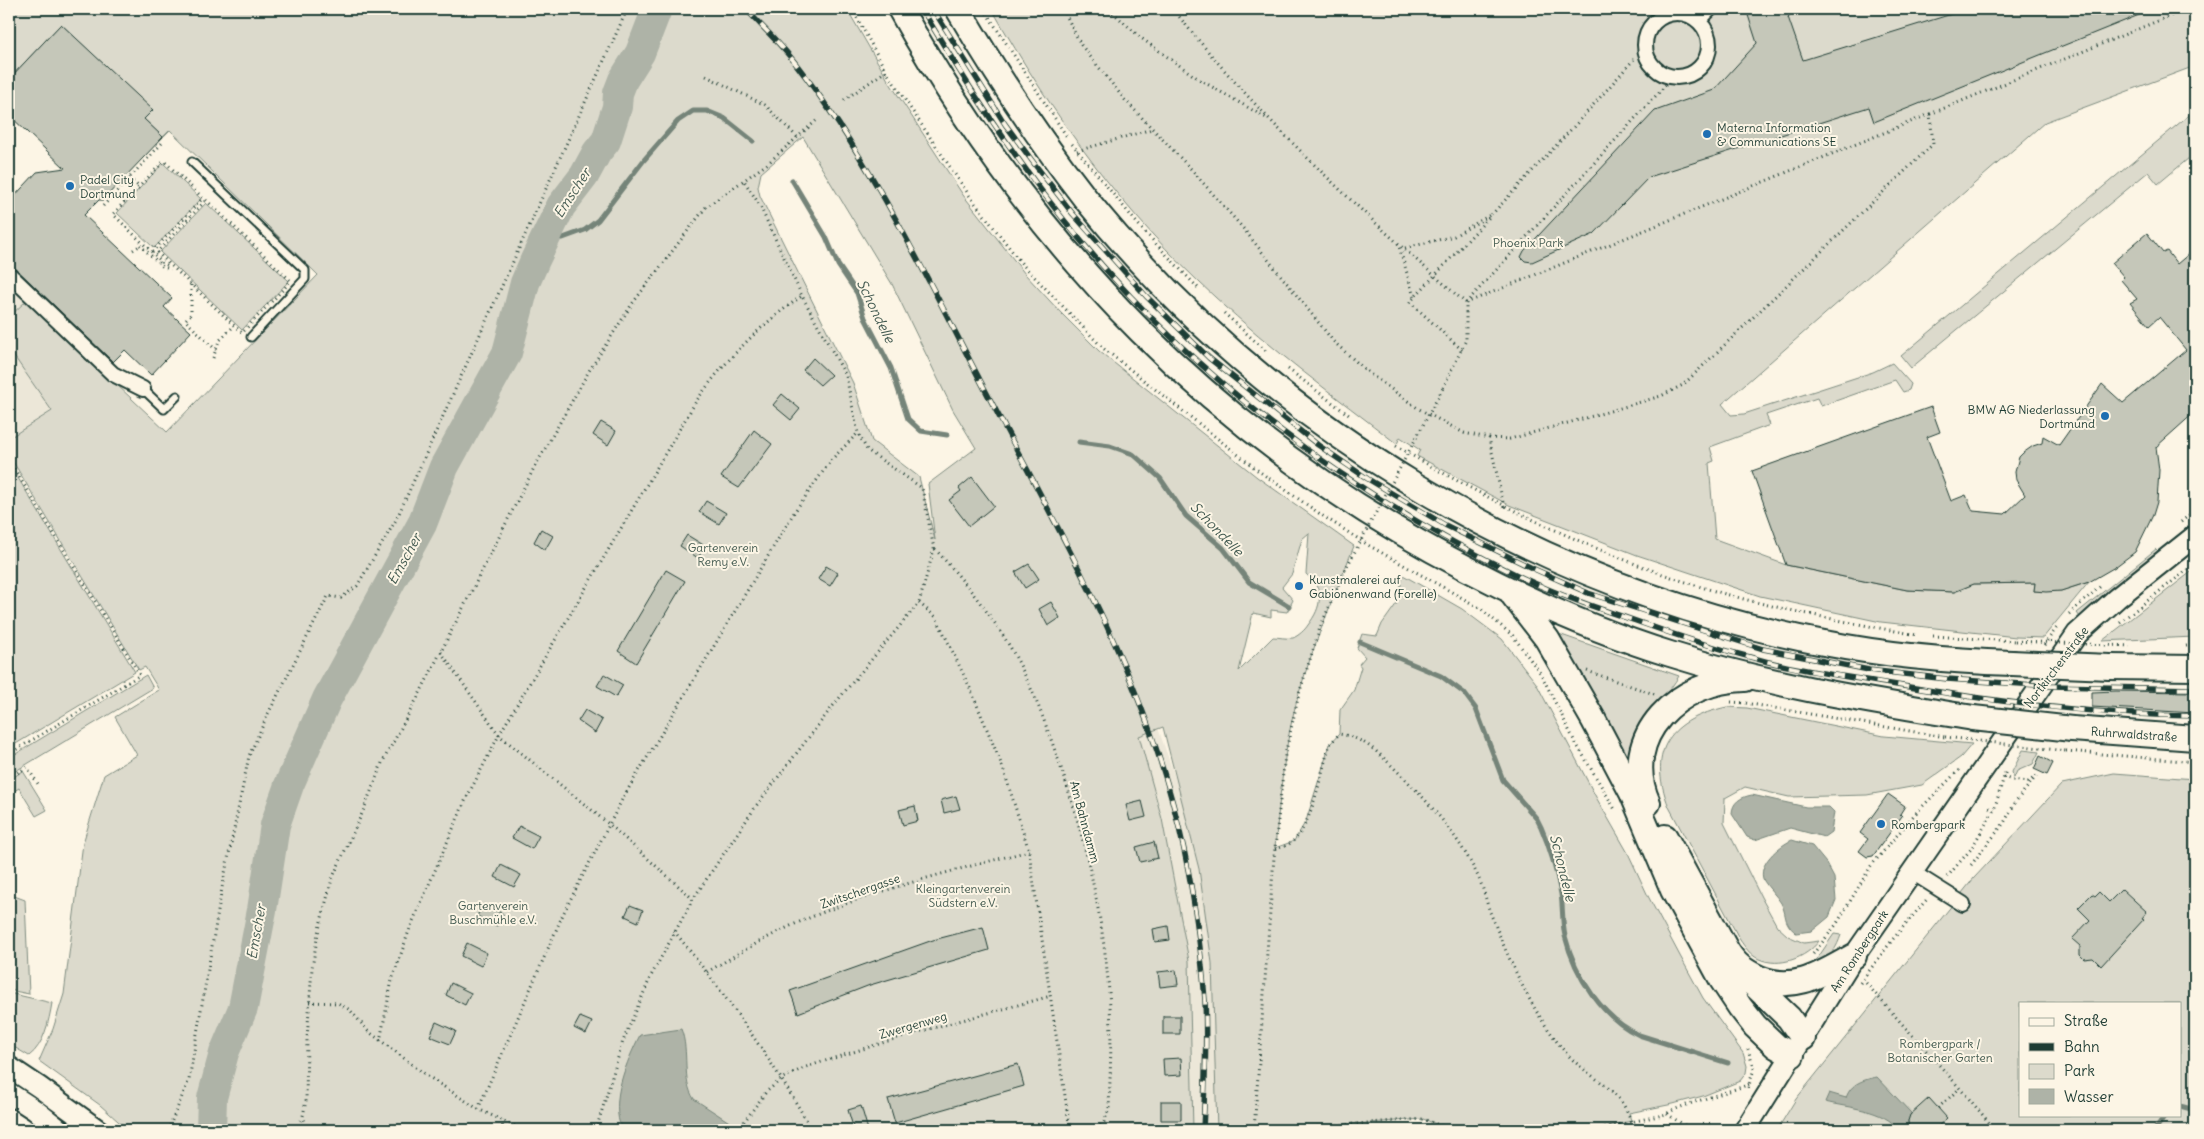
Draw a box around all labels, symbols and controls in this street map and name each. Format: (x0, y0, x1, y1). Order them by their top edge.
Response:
place label: Materna Information & Communications SE (1717, 120, 1837, 149)
marker: Materna Information & Communications SE (1701, 128, 1713, 140)
water label: Emscher (549, 163, 596, 221)
place label: Padel City Dortmund (80, 172, 136, 201)
marker: Padel City Dortmund (64, 180, 76, 192)
park label: Phoenix Park (1493, 235, 1563, 250)
water label: Schondelle (853, 276, 900, 347)
place label: BMW AG Niederlassung Dortmund (1968, 402, 2095, 431)
marker: BMW AG Niederlassung Dortmund (2099, 410, 2111, 422)
water label: Schondelle (1187, 498, 1248, 561)
water label: Emscher (383, 528, 426, 588)
park label: Gartenverein Remy e.V. (688, 540, 758, 569)
place label: Kunstmalerei auf Gabionenwand (Forelle) (1309, 572, 1437, 601)
marker: Kunstmalerei auf Gabionenwand (Forelle) (1293, 580, 1305, 592)
street label: Nortkirchenstraße (2021, 623, 2091, 711)
street label: Ruhrwaldstraße (2090, 723, 2178, 745)
street label: Am Bahndamm (1067, 779, 1103, 865)
place label: Rombergpark (1891, 817, 1965, 832)
marker: Rombergpark (1875, 818, 1887, 830)
water label: Schondelle (1546, 833, 1580, 905)
street label: Zwitschergasse (818, 870, 902, 912)
park label: Kleingartenverein Südstern e.V. (916, 881, 1010, 910)
park label: Gartenverein Buschmühle e.V. (449, 898, 537, 927)
water label: Emscher (242, 901, 270, 961)
street label: Am Rombergpark (1827, 907, 1891, 995)
legend (2019, 1002, 2182, 1116)
street label: Zwergenweg (877, 1008, 949, 1042)
text: Straße (2064, 1011, 2108, 1030)
park label: Rombergpark / Botanischer Garten (1887, 1036, 1993, 1065)
text: Bahn (2064, 1037, 2100, 1056)
text: Park (2064, 1061, 2095, 1080)
text: Wasser (2064, 1087, 2114, 1106)

